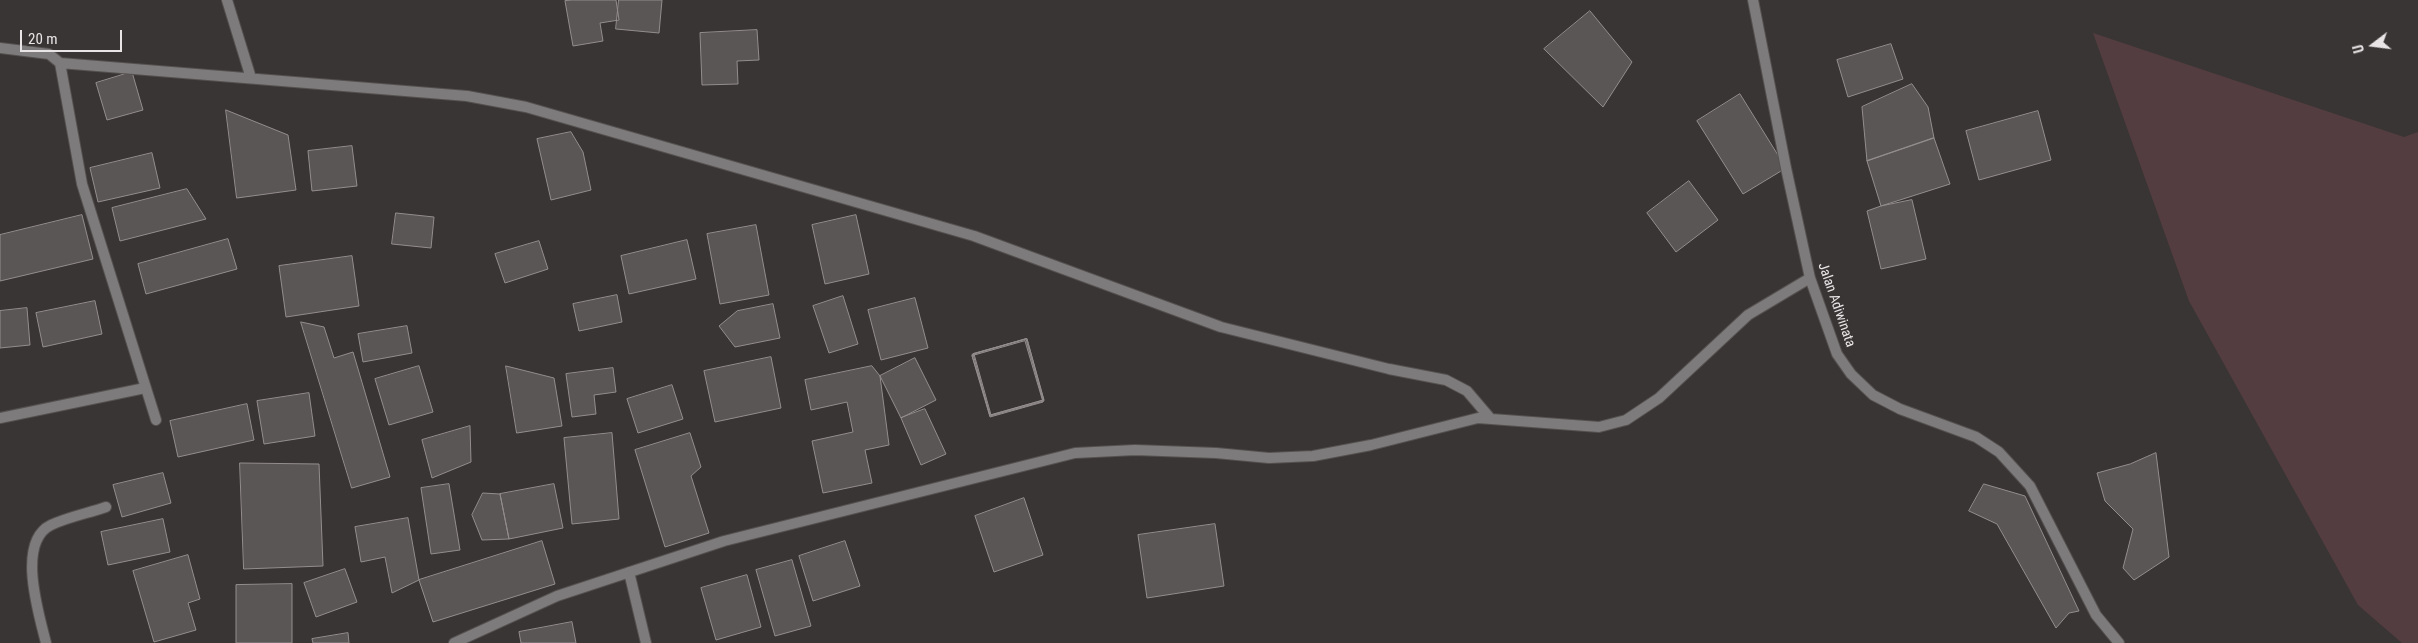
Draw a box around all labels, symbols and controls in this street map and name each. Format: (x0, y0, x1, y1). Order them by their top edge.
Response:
scale bar (22, 20, 125, 52)
north arrow (2348, 20, 2398, 70)
text: 20 m (28, 30, 58, 48)
text: U (2350, 43, 2367, 55)
street label: Jalan Adiwinata (1814, 261, 1858, 349)

